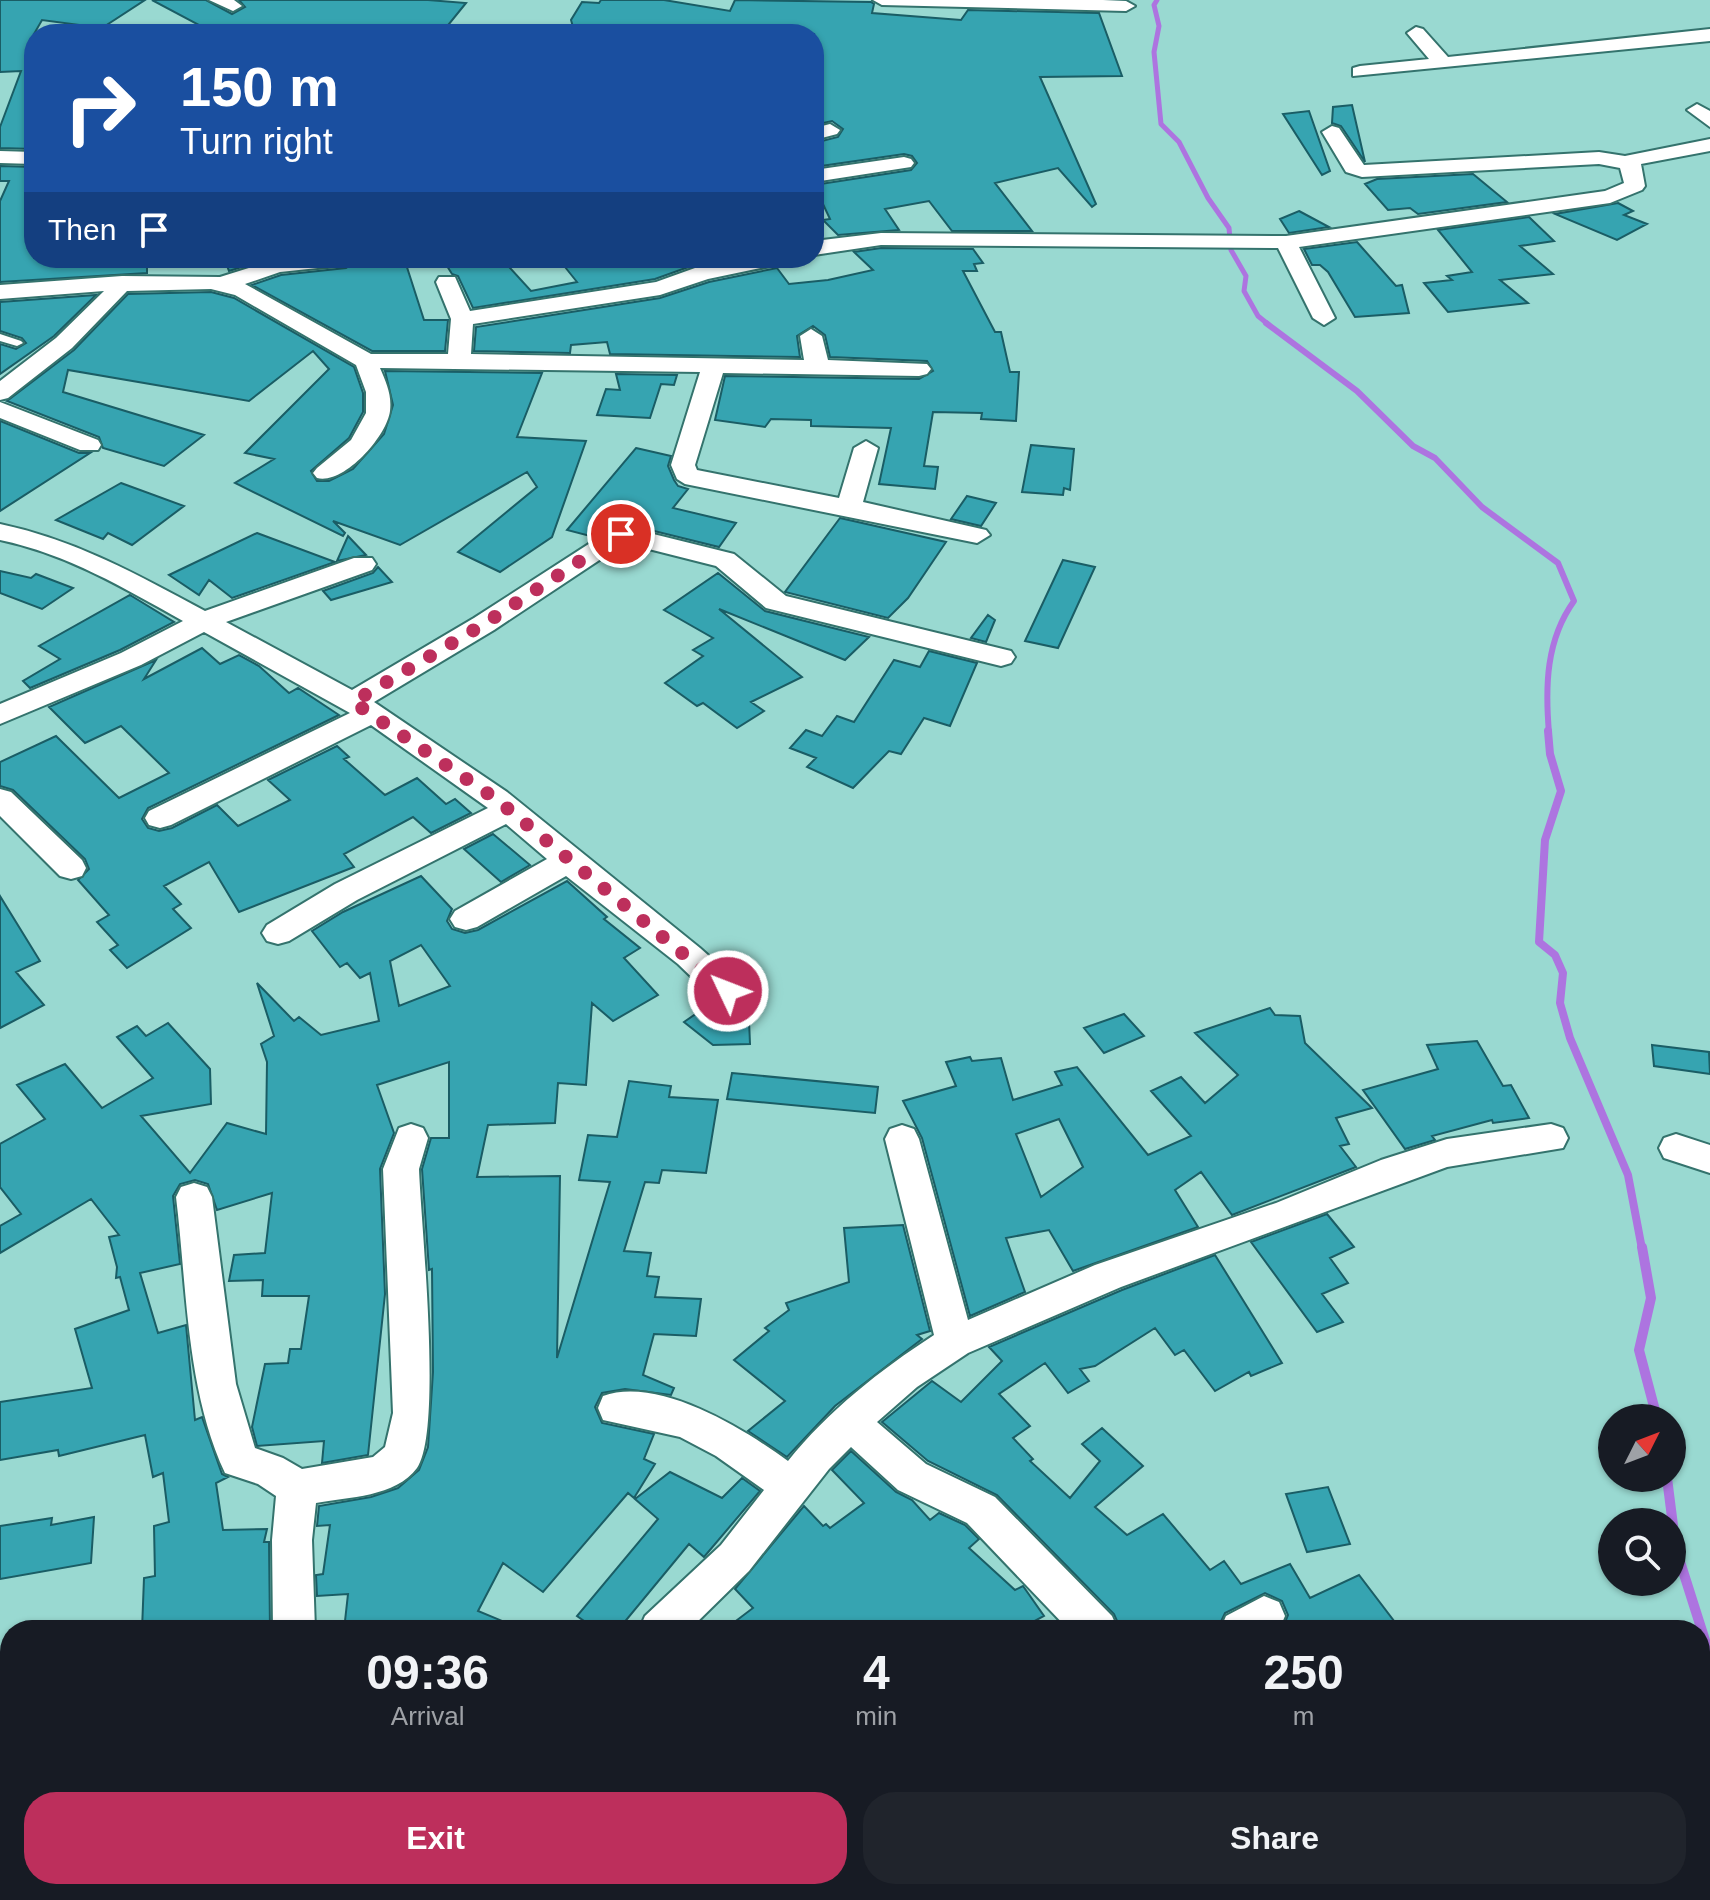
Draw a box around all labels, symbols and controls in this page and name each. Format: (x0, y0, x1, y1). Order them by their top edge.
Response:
text: 150 m (180, 55, 339, 118)
icon: right (48, 56, 152, 160)
text: Turn right (180, 121, 333, 162)
icon: arrive (132, 208, 176, 252)
text: Then (48, 213, 116, 246)
pin (587, 500, 655, 568)
icon: arrive (599, 512, 643, 556)
position arrow (686, 949, 770, 1033)
north arrow (1598, 1404, 1686, 1492)
map controls (1598, 1404, 1686, 1596)
button: search (1598, 1508, 1686, 1596)
text: 09:36 (366, 1646, 489, 1699)
text: 4 (863, 1646, 890, 1699)
text: 250 (1264, 1646, 1344, 1699)
text: Arrival (391, 1701, 465, 1731)
text: min (855, 1701, 897, 1731)
text: m (1293, 1701, 1314, 1731)
button: Exit (24, 1792, 847, 1884)
button: Share (863, 1792, 1686, 1884)

